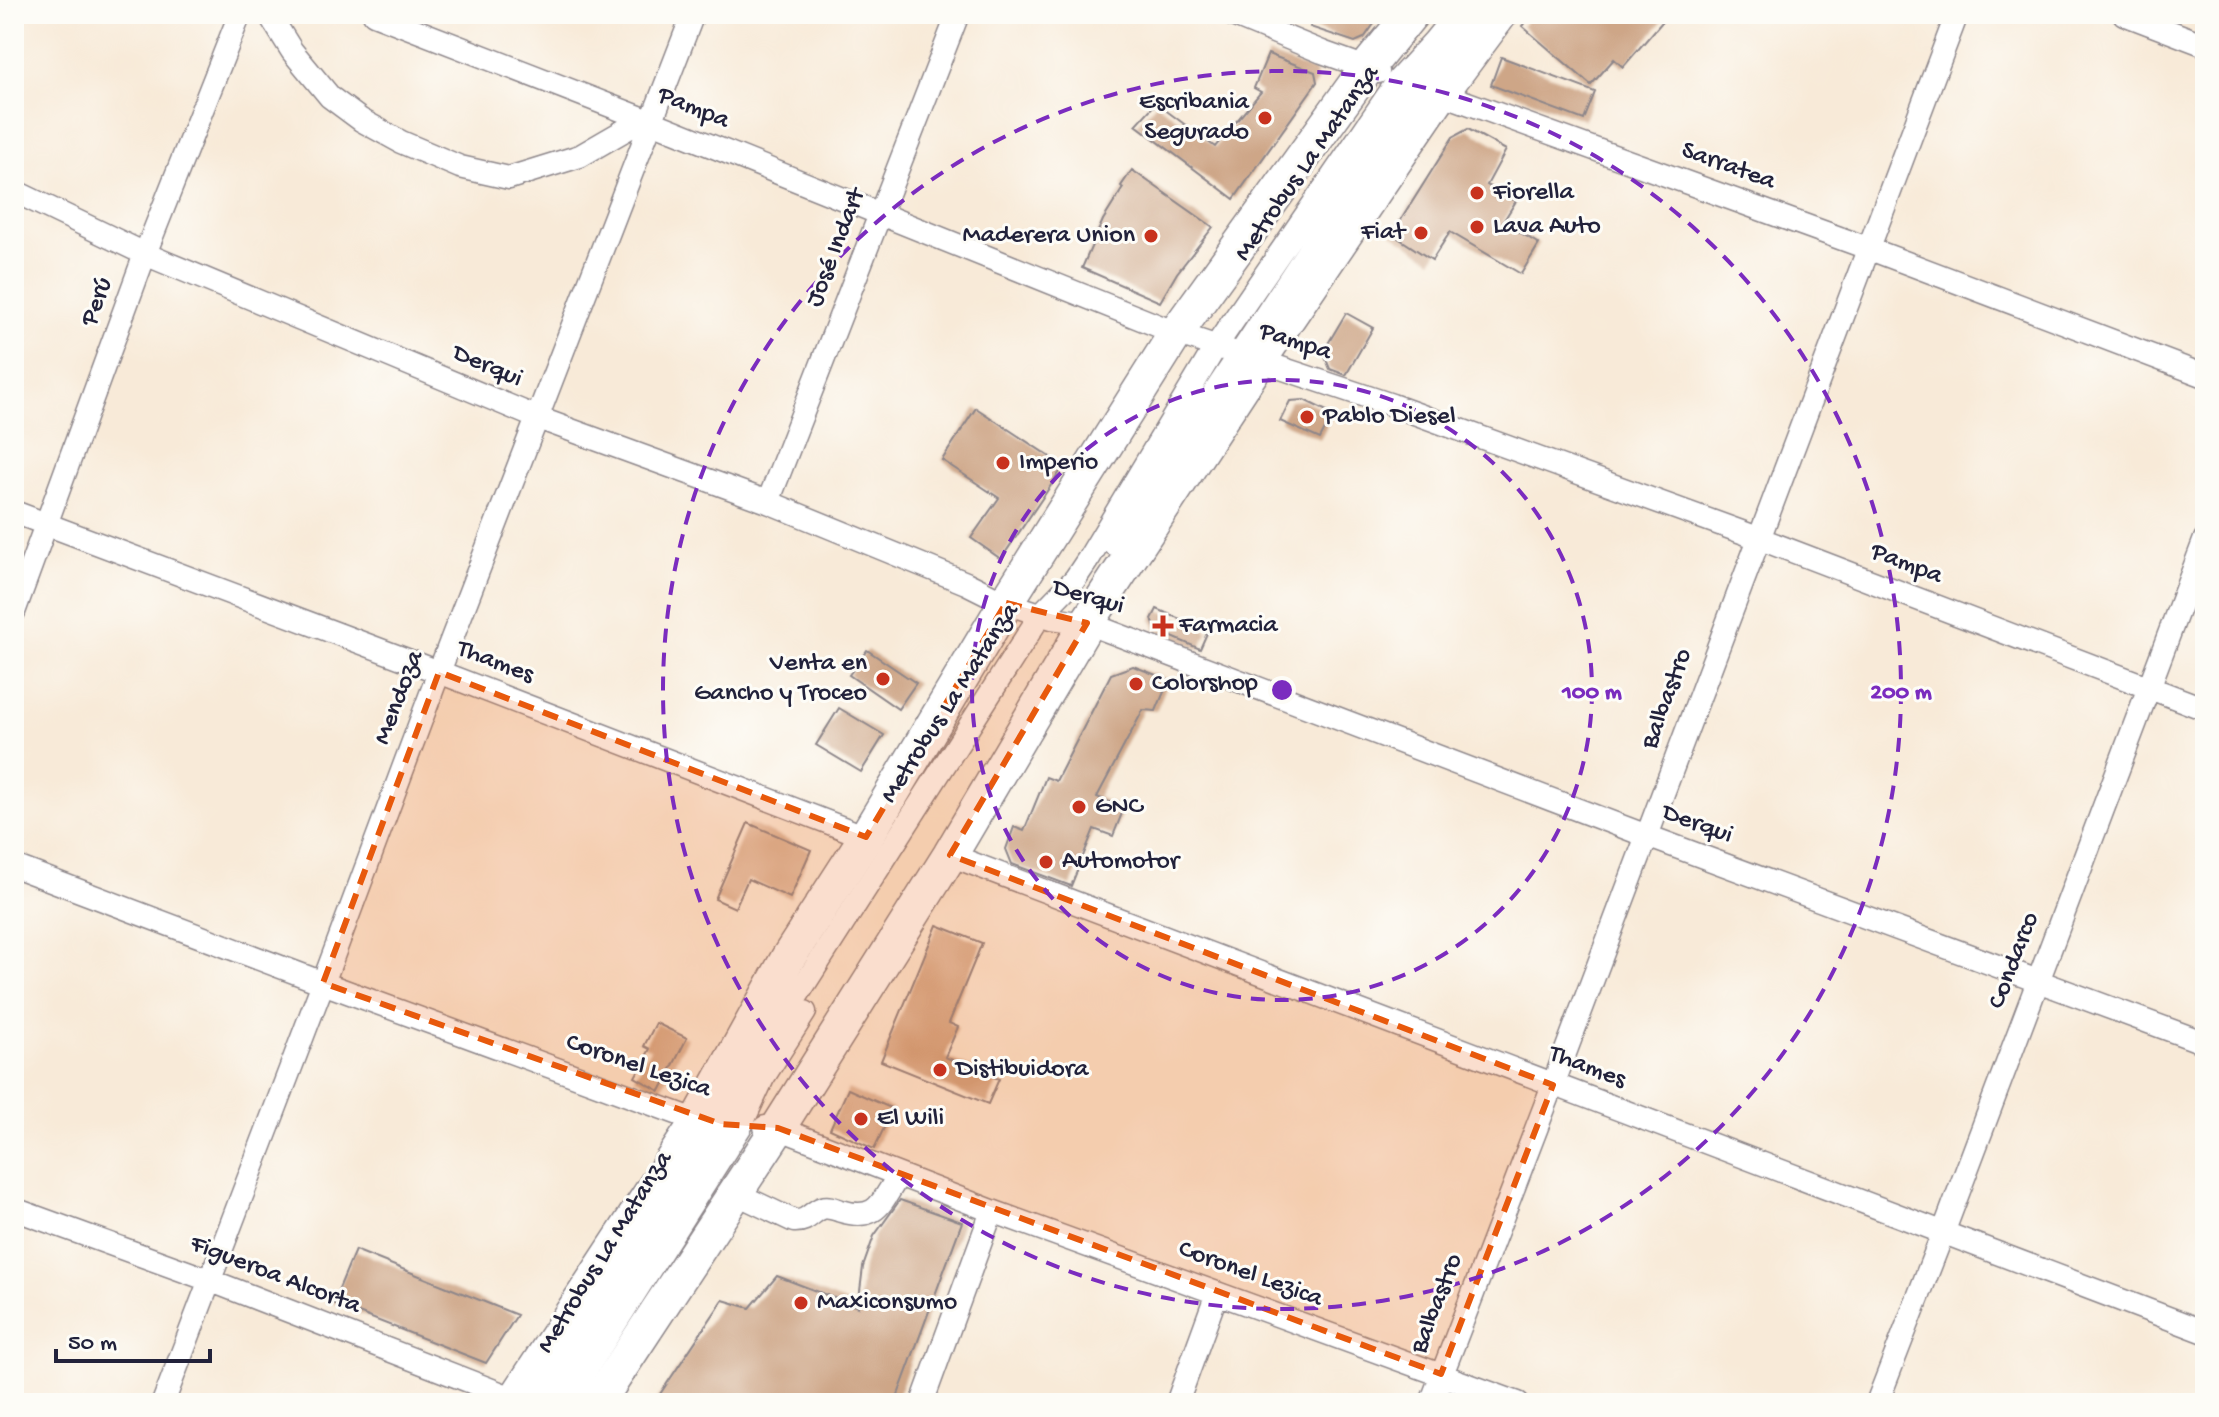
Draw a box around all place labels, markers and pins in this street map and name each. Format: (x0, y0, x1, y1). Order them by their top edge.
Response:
place label: Escribania Segurado (1139, 88, 1251, 149)
marker: Escribania Segurado (1256, 109, 1274, 127)
place label: Fiorella (1492, 178, 1576, 209)
marker: Fiorella (1468, 184, 1486, 202)
place label: Lava Auto (1493, 212, 1601, 243)
place label: Fiat (1360, 218, 1407, 249)
marker: Lava Auto (1468, 218, 1486, 236)
place label: Maderera Union (963, 221, 1136, 252)
marker: Fiat (1412, 224, 1430, 242)
marker: Maderera Union (1142, 227, 1160, 245)
place label: Pablo Diesel (1322, 402, 1456, 433)
marker: Pablo Diesel (1298, 408, 1316, 426)
place label: Imperio (1019, 448, 1098, 479)
marker: Imperio (994, 454, 1012, 472)
place label: Farmacia (1178, 611, 1279, 642)
marker: Farmacia (1154, 617, 1172, 635)
place label: Venta en Gancho y Troceo (694, 649, 868, 710)
place label: Colorshop (1152, 669, 1258, 700)
marker: Venta en Gancho y Troceo (874, 670, 892, 688)
marker: Colorshop (1127, 675, 1145, 693)
centre of rings (1268, 676, 1296, 704)
place label: GNC (1095, 792, 1144, 823)
marker: GNC (1070, 798, 1088, 816)
place label: Automotor (1062, 847, 1182, 878)
marker: Automotor (1037, 853, 1055, 871)
place label: Distibuidora (954, 1055, 1090, 1086)
marker: Distibuidora (931, 1061, 949, 1079)
place label: El Wili (877, 1104, 944, 1135)
marker: El Wili (852, 1110, 870, 1128)
place label: Maxiconsumo (817, 1288, 957, 1319)
marker: Maxiconsumo (792, 1294, 810, 1312)

